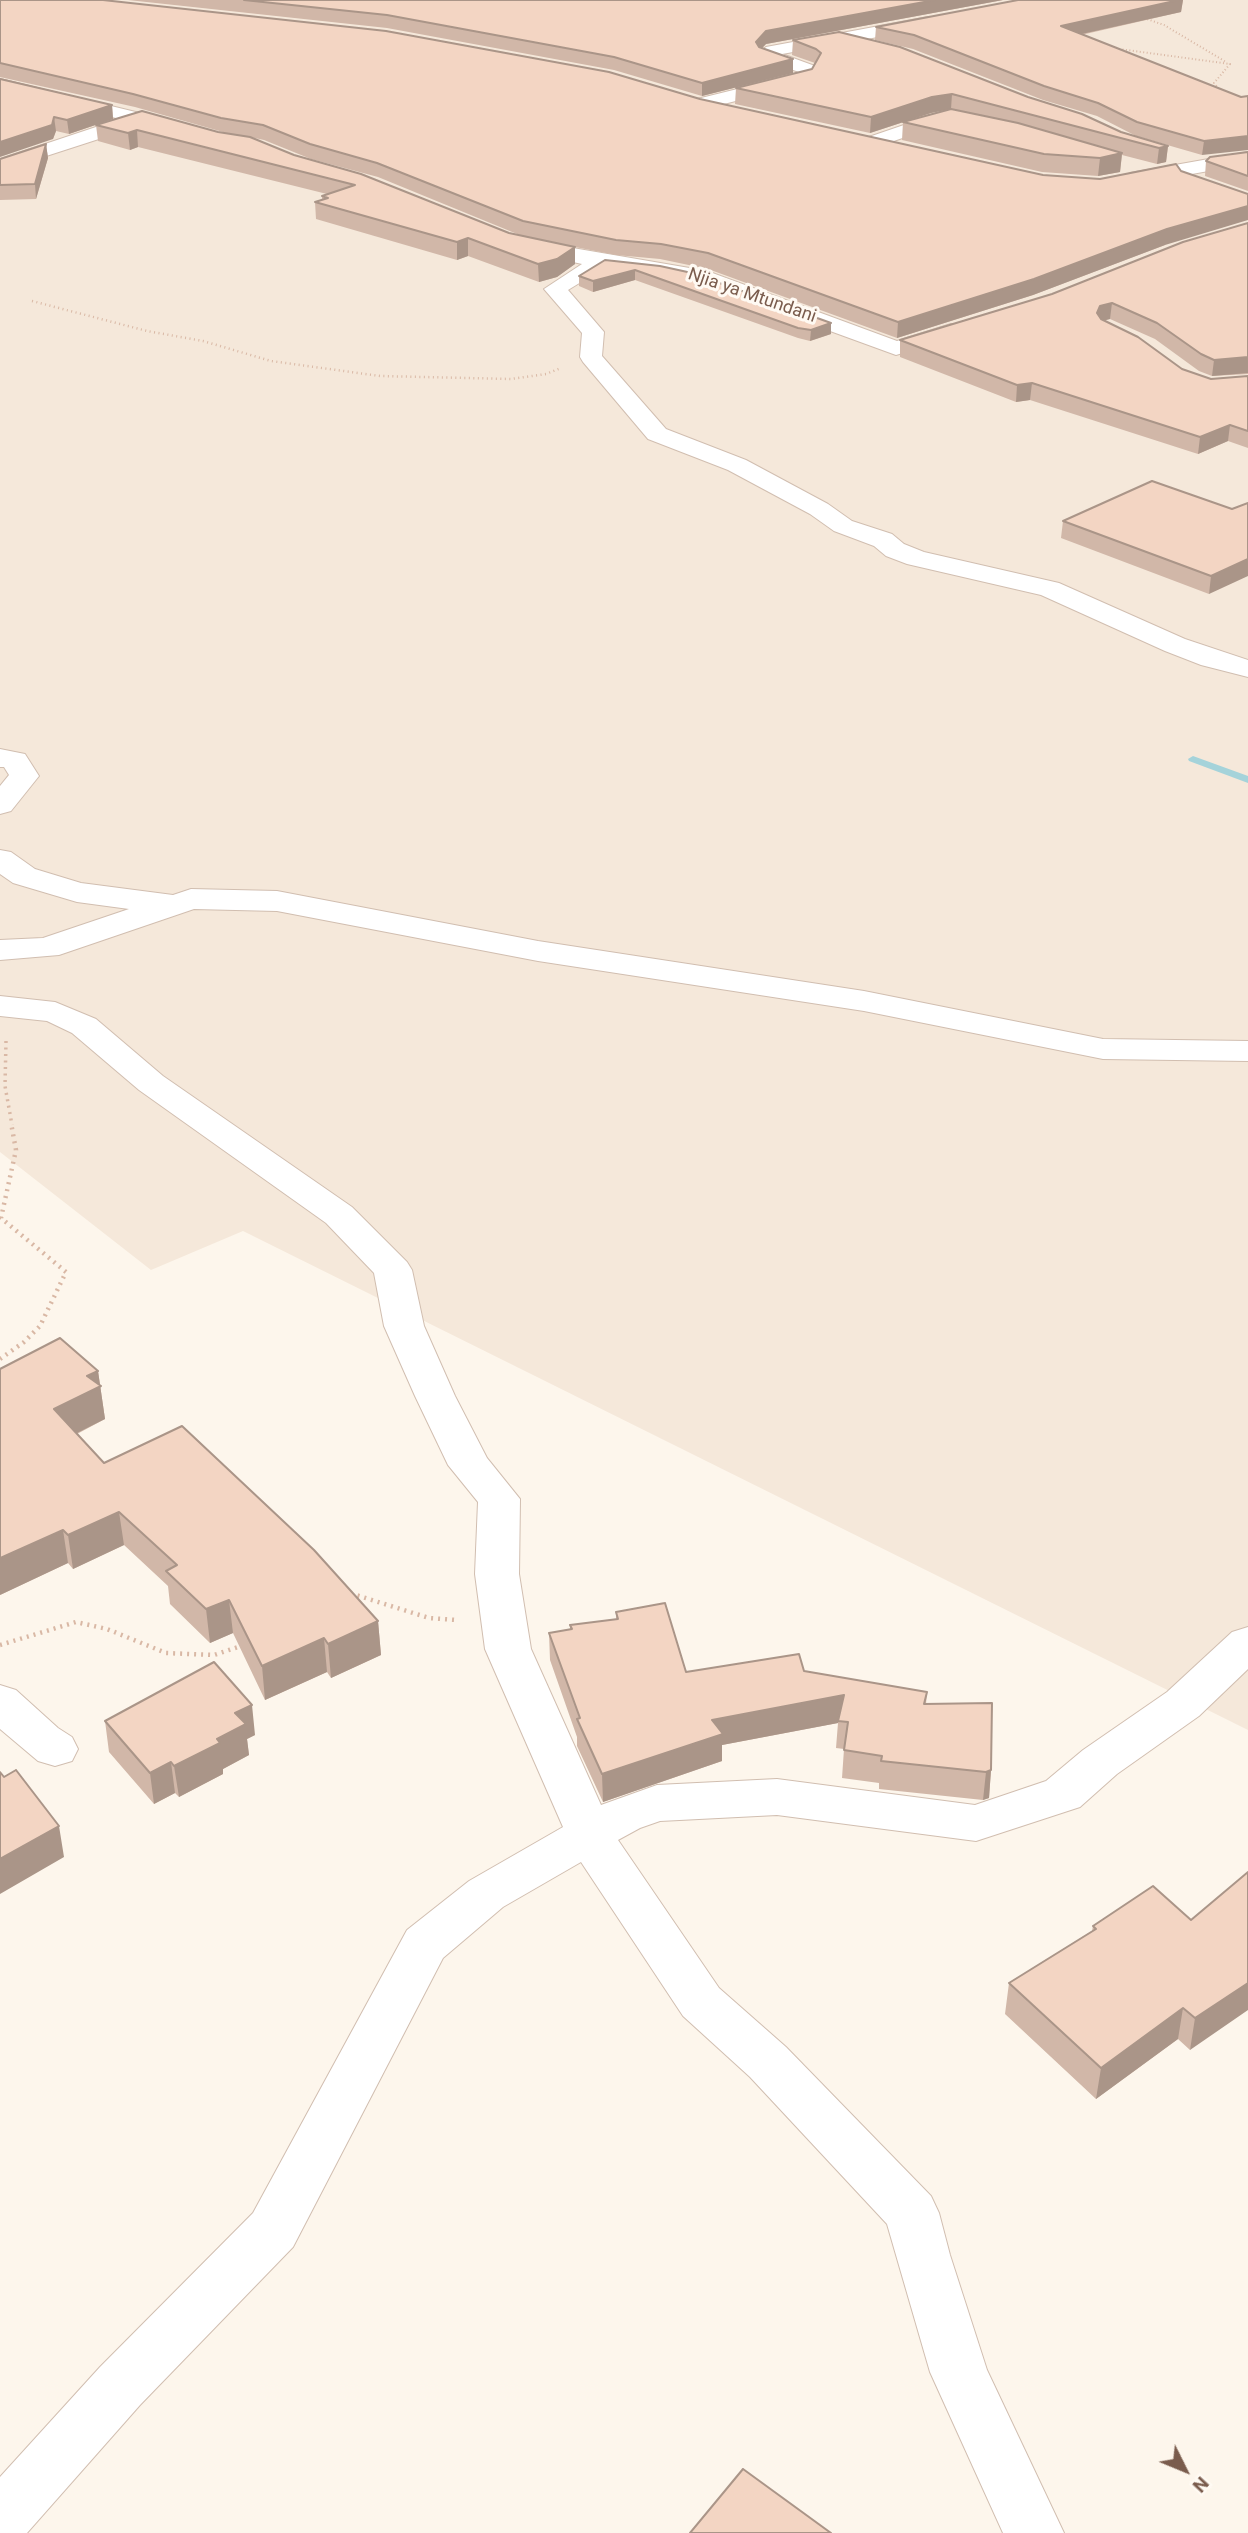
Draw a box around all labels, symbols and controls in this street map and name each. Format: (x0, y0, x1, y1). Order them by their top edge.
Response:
street label: Njia ya Mtundani (685, 264, 819, 328)
north arrow (1150, 2435, 1220, 2505)
text: N (1188, 2472, 1214, 2497)

